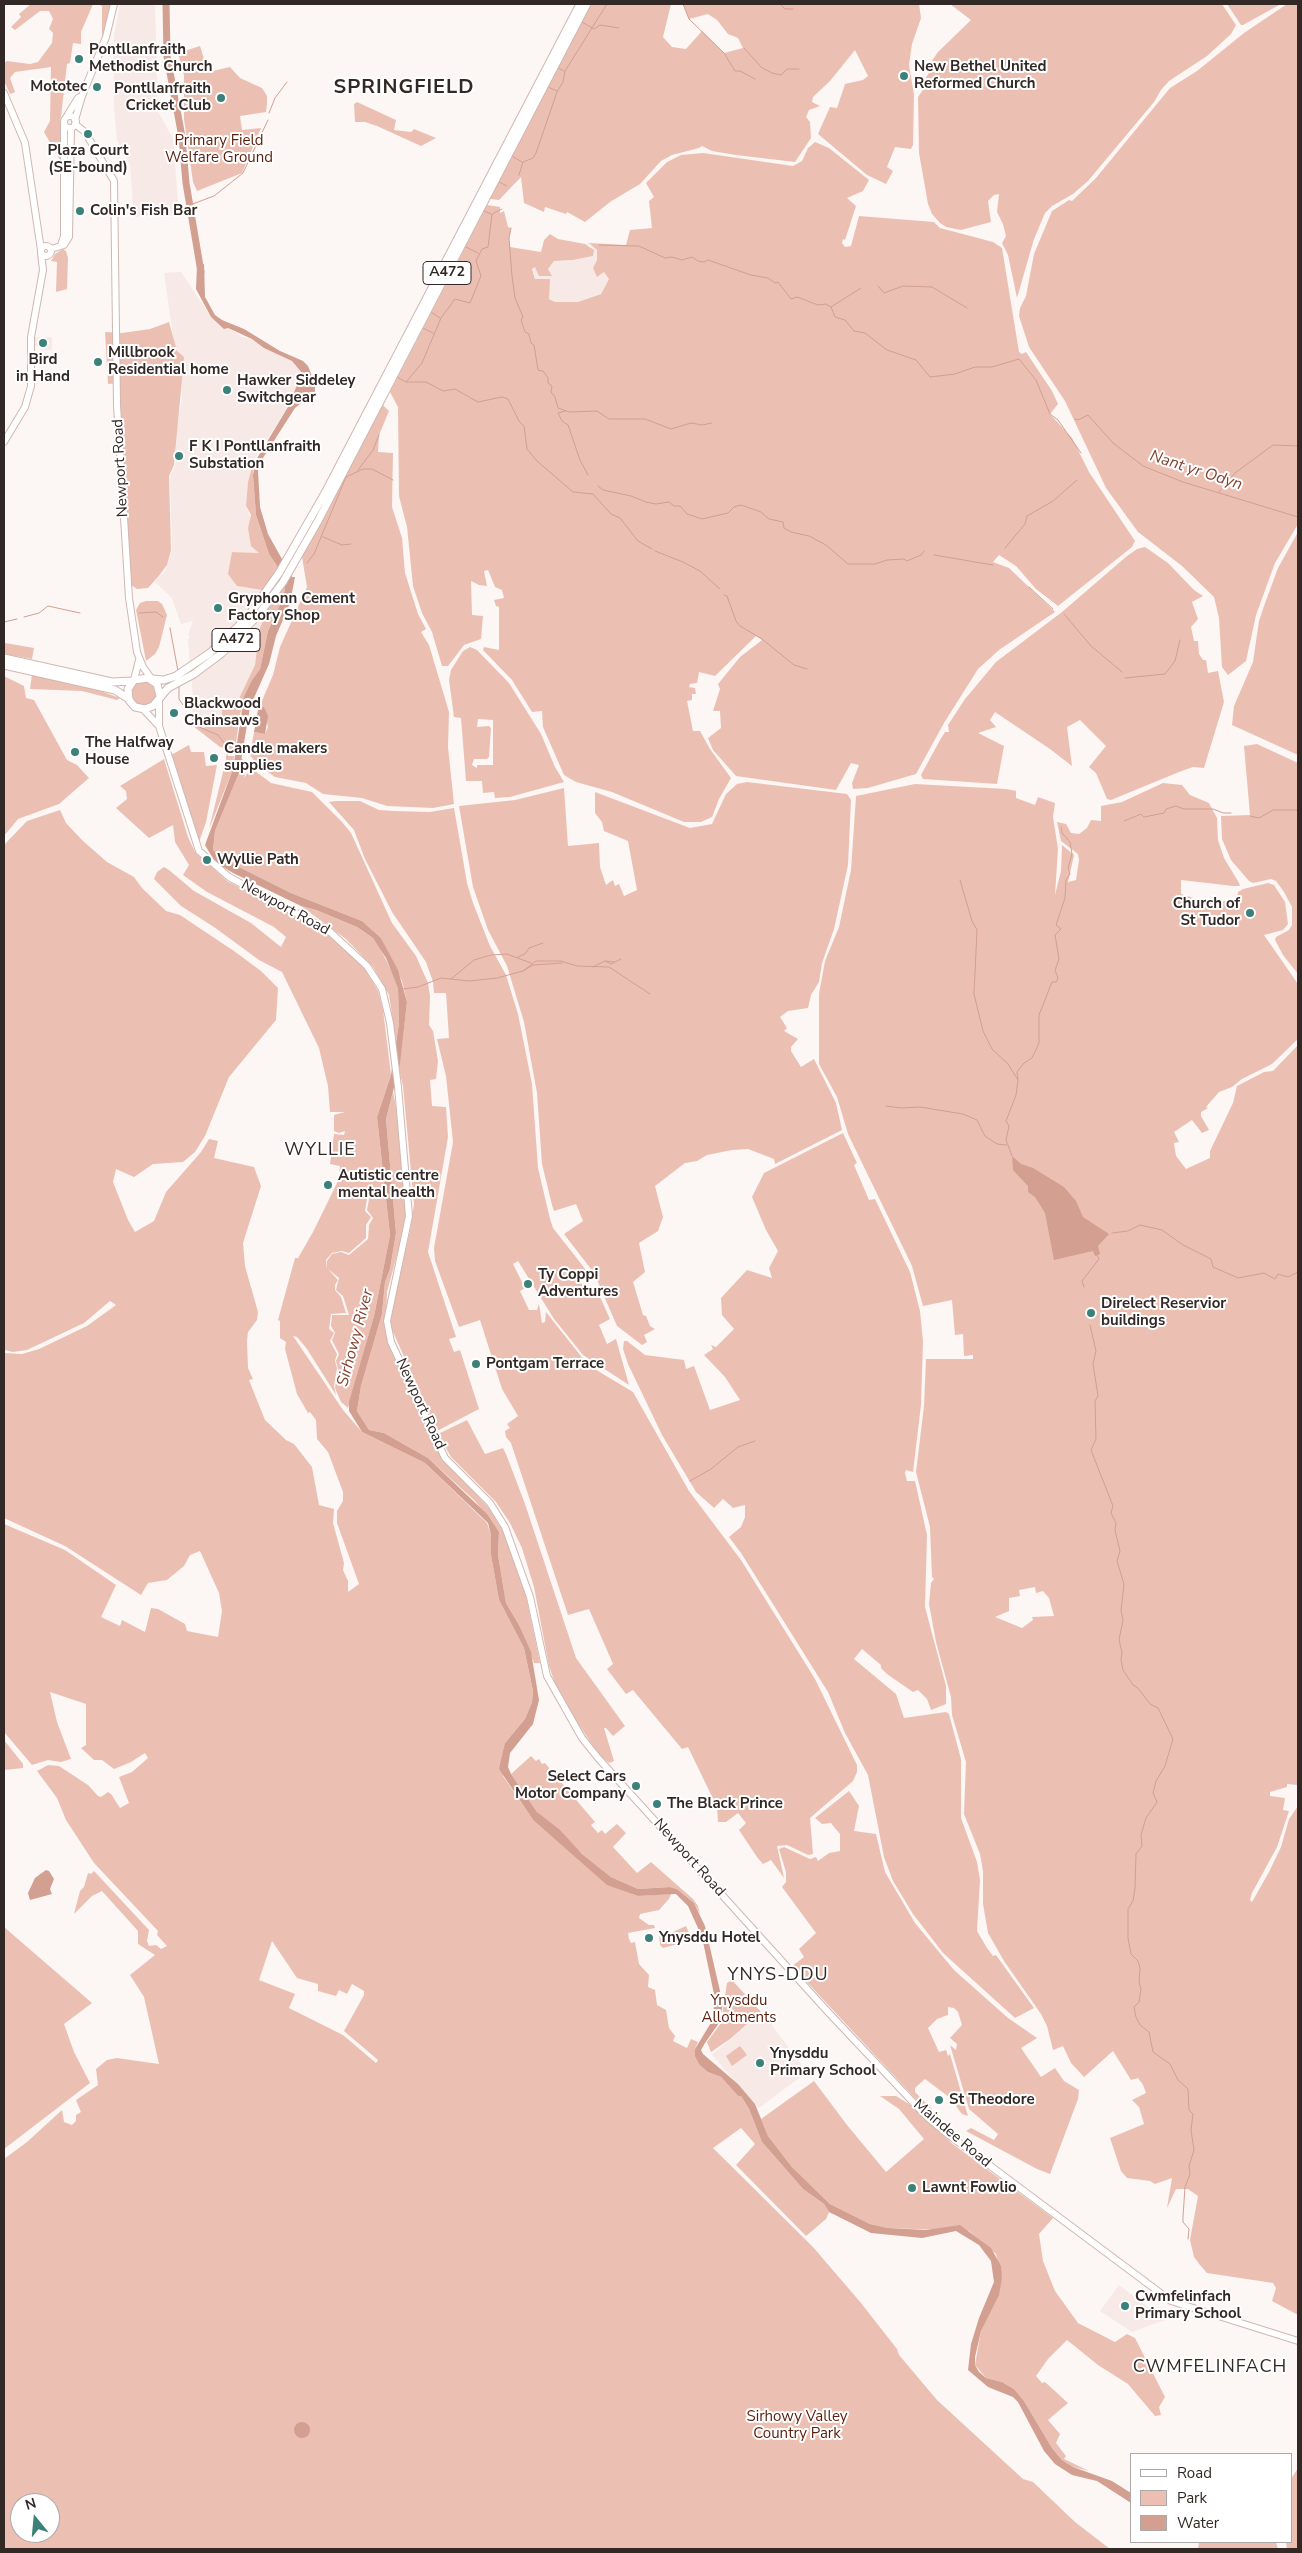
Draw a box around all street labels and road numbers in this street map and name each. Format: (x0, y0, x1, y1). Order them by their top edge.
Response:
road number: A472 (423, 262, 471, 284)
street label: Newport Road (109, 418, 133, 518)
road number: A472 (212, 628, 260, 652)
street label: Newport Road (238, 876, 332, 940)
street label: Newport Road (391, 1356, 449, 1452)
street label: Newport Road (649, 1815, 729, 1901)
street label: Maindee Road (909, 2096, 995, 2172)

